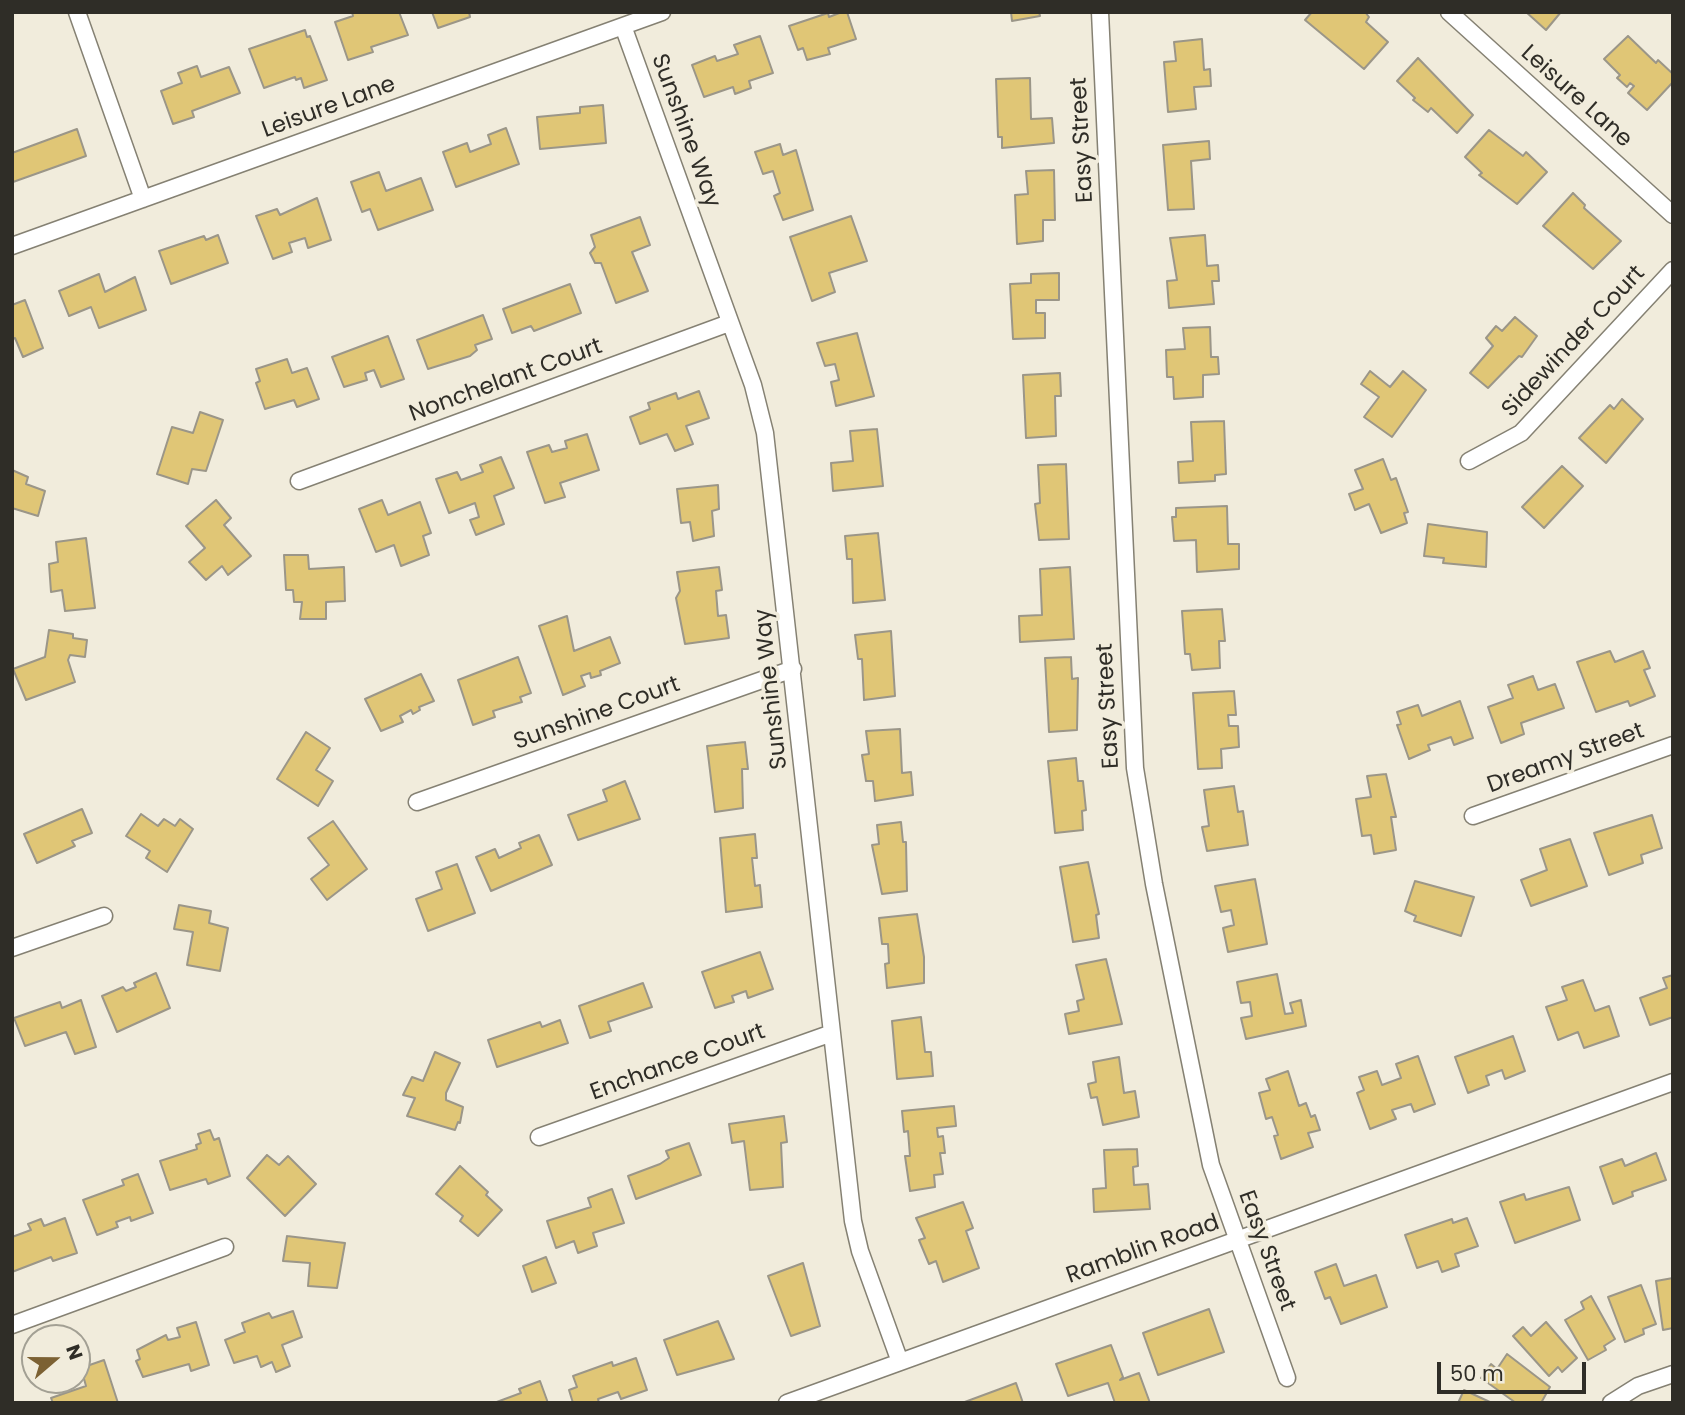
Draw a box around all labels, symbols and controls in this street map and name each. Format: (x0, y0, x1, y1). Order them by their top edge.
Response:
street label: Leisure Lane (1515, 40, 1637, 154)
street label: Sunshine Way (644, 50, 726, 212)
street label: Leisure Lane (258, 71, 400, 145)
street label: Easy Street (1066, 76, 1100, 204)
street label: Sidewinder Court (1497, 261, 1651, 423)
street label: Nonchelant Court (406, 333, 606, 429)
street label: Sunshine Way (750, 607, 794, 771)
street label: Easy Street (1092, 642, 1126, 770)
street label: Sunshine Court (510, 671, 684, 757)
street label: Dreamy Street (1484, 718, 1648, 800)
street label: Enchance Court (587, 1019, 769, 1107)
street label: Easy Street (1232, 1187, 1300, 1315)
street label: Ramblin Road (1063, 1210, 1223, 1290)
north arrow (21, 1324, 91, 1394)
text: N (59, 1341, 89, 1364)
scale bar (1440, 1348, 1589, 1392)
text: 50 m (1450, 1359, 1504, 1388)

